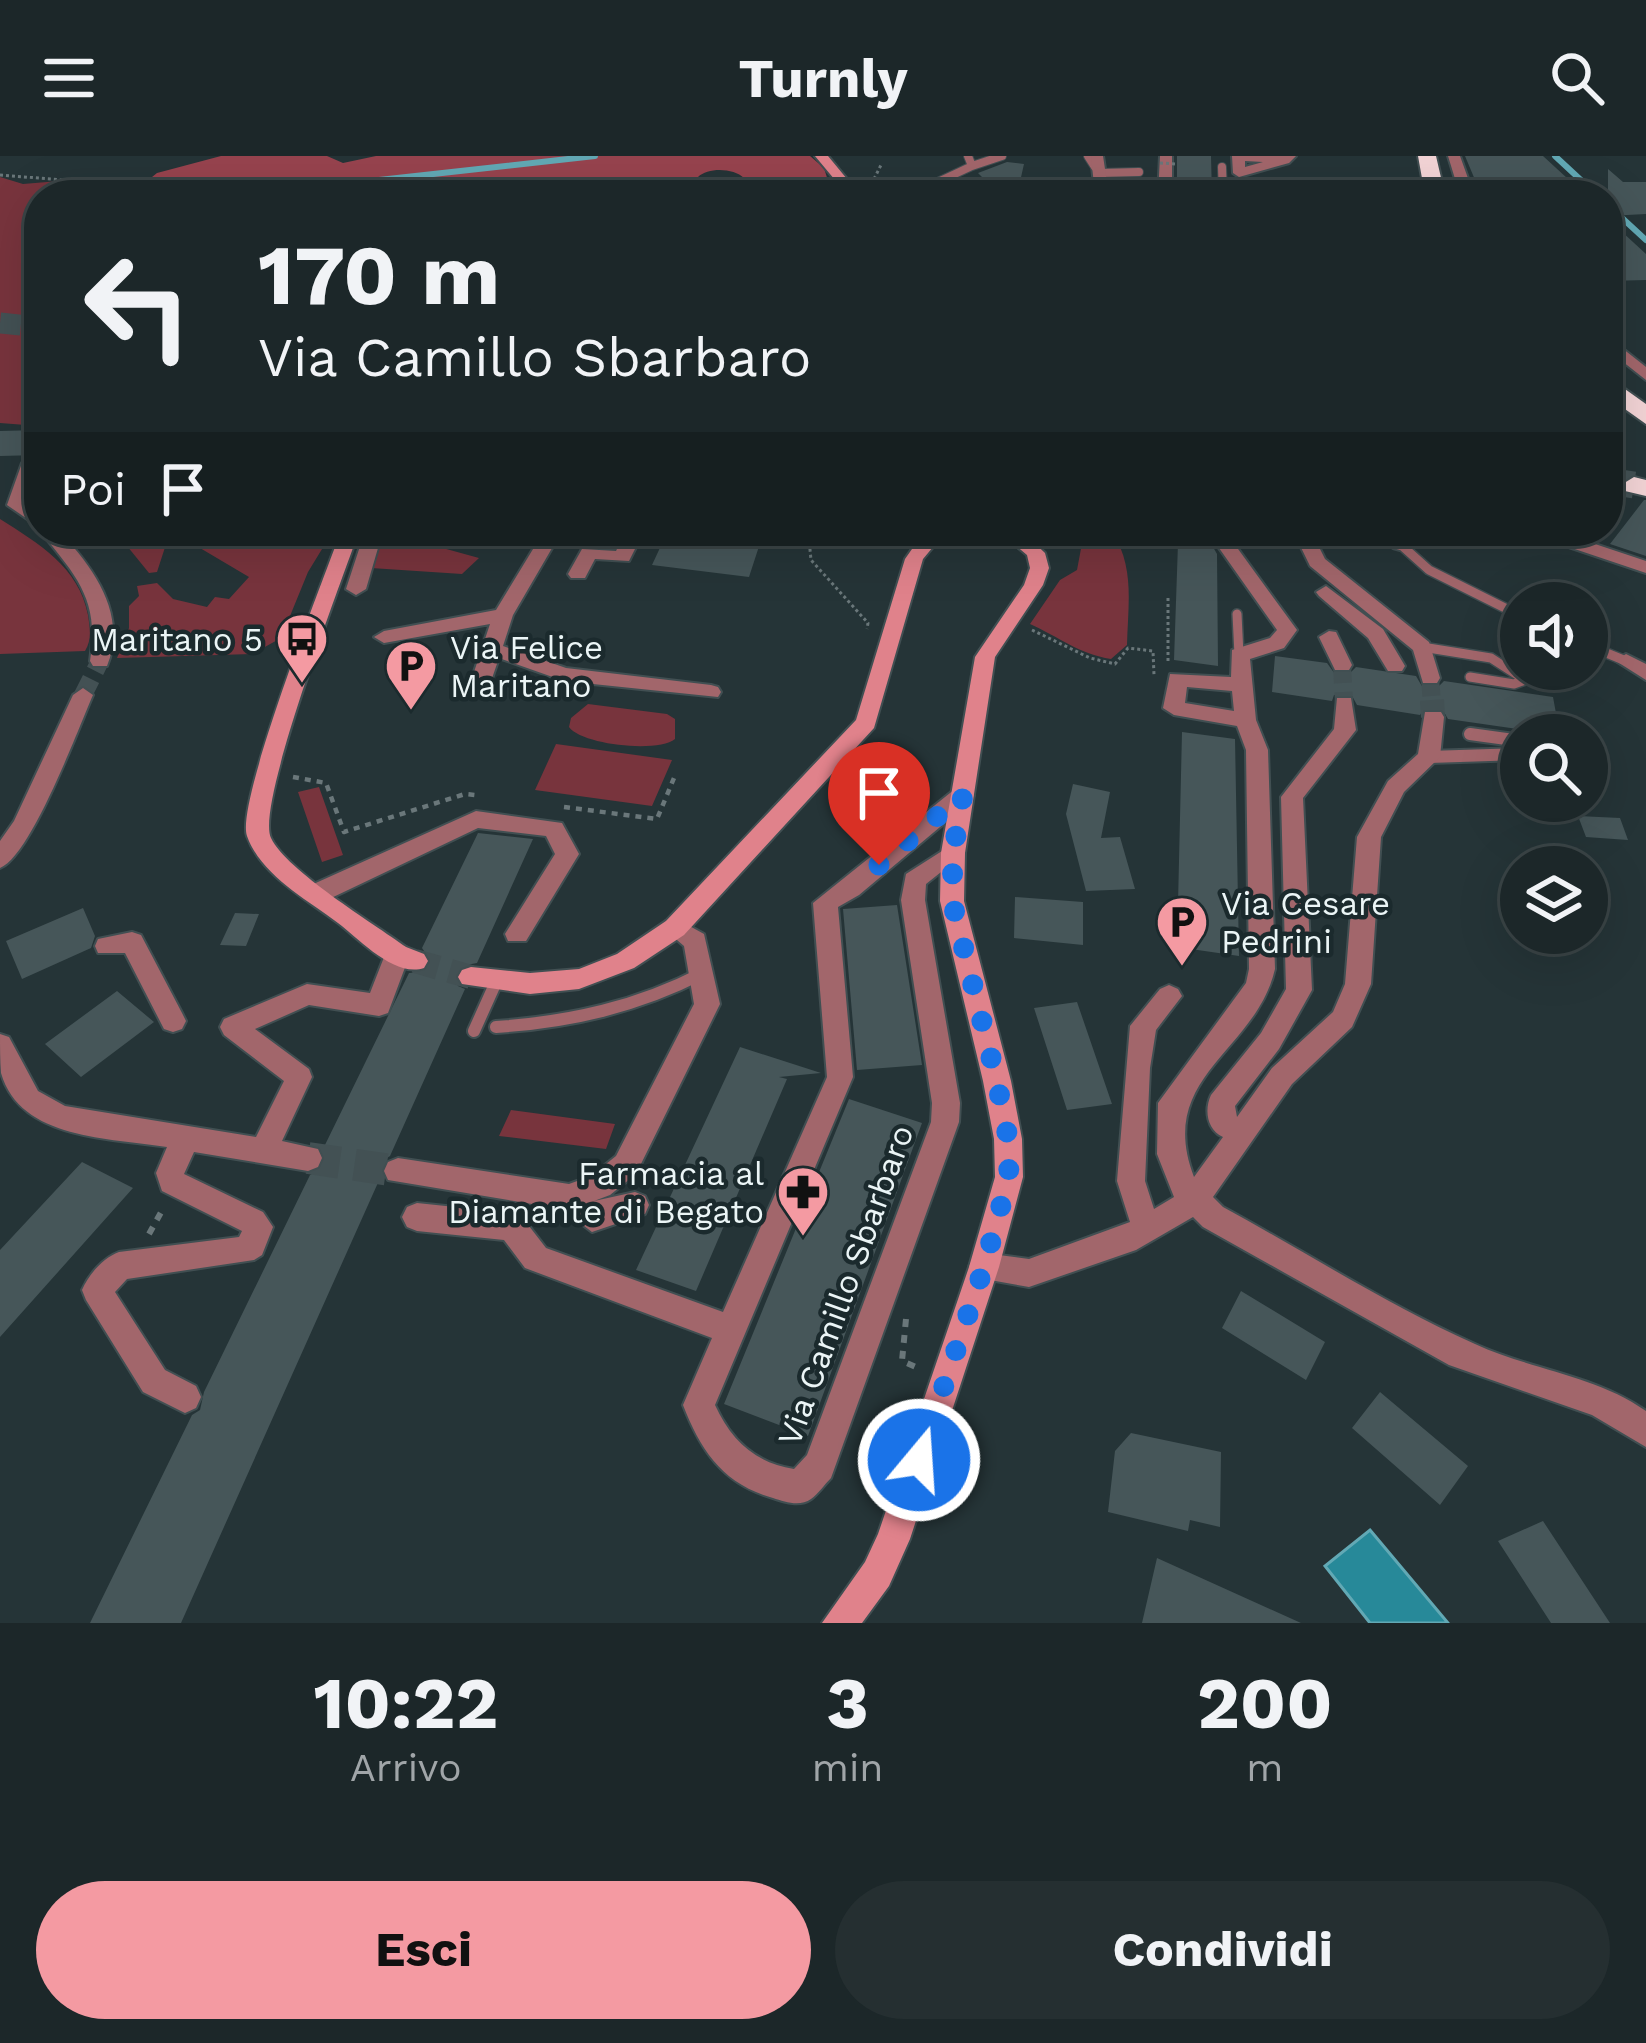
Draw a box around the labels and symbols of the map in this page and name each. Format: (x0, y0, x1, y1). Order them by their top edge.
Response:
bus stop icon: Maritano 5 (274, 611, 330, 685)
place label: Maritano 5 (91, 620, 263, 659)
place label: Via Felice Maritano (450, 628, 603, 705)
parking icon: Via Felice Maritano (383, 638, 439, 712)
pin (828, 742, 930, 865)
place label: Via Cesare Pedrini (1221, 884, 1390, 961)
parking icon: Via Cesare Pedrini (1154, 894, 1210, 968)
street label: Via Camillo Sbarbaro (769, 1120, 922, 1451)
place label: Farmacia al Diamante di Begato (448, 1154, 764, 1231)
pharmacy icon: Farmacia al Diamante di Begato (775, 1164, 831, 1238)
position arrow (856, 1397, 982, 1523)

